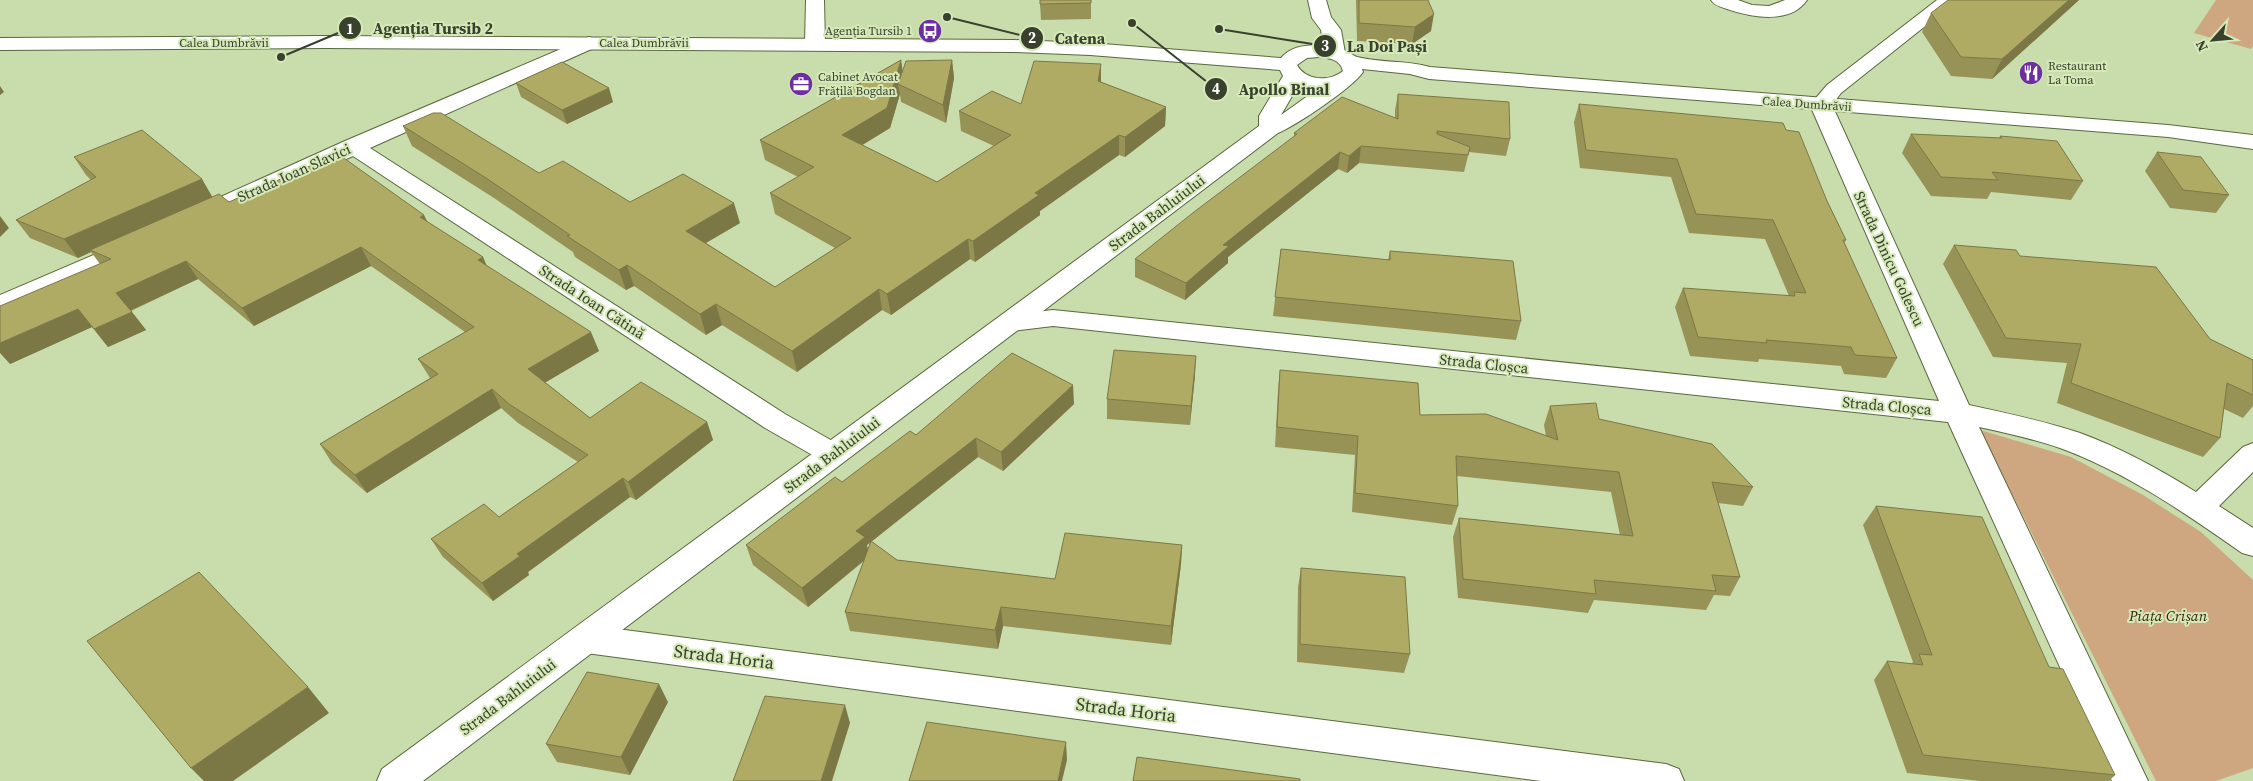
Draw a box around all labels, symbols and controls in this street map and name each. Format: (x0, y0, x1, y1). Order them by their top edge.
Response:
callout: Agenția Tursib 2 (338, 13, 503, 44)
north arrow (2188, 15, 2238, 65)
text: Agenția Tursib 2 (373, 17, 493, 39)
text: 1 (346, 18, 354, 39)
bus stop icon: Agenția Tursib 1 (917, 18, 943, 44)
callout: Catena (1019, 22, 1115, 53)
place label: Agenția Tursib 1 (825, 23, 912, 39)
text: 2 (1028, 27, 1036, 48)
text: Catena (1055, 27, 1106, 49)
callout: La Doi Pași (1312, 30, 1437, 61)
street label: Calea Dumbrăvii (179, 35, 269, 51)
street label: Calea Dumbrăvii (599, 35, 689, 51)
text: 3 (1321, 35, 1329, 56)
text: La Doi Pași (1347, 35, 1427, 57)
text: N (2190, 37, 2213, 55)
place label: Restaurant La Toma (2048, 58, 2106, 88)
restaurant icon: Restaurant La Toma (2018, 60, 2044, 86)
place label: Cabinet Avocat Frățilă Bogdan (818, 69, 898, 99)
office icon: Cabinet Avocat Frățilă Bogdan (788, 71, 814, 97)
callout: Apollo Binal (1204, 74, 1340, 105)
text: 4 (1212, 78, 1220, 99)
text: Apollo Binal (1239, 78, 1329, 100)
street label: Calea Dumbrăvii (1762, 93, 1853, 115)
street label: Strada Ioan Slavici (234, 138, 354, 207)
street label: Strada Bahluiului (1104, 169, 1209, 256)
street label: Strada Dinicu Golescu (1849, 188, 1930, 330)
street label: Strada Ioan Cătină (535, 259, 650, 344)
street label: Strada Cloșca (1439, 348, 1530, 379)
street label: Strada Cloșca (1842, 391, 1933, 420)
street label: Strada Bahluiului (779, 411, 884, 498)
park label: Piața Crișan (2128, 605, 2208, 626)
street label: Strada Horia (673, 638, 776, 675)
street label: Strada Bahluiului (455, 653, 560, 740)
street label: Strada Horia (1075, 691, 1178, 728)

